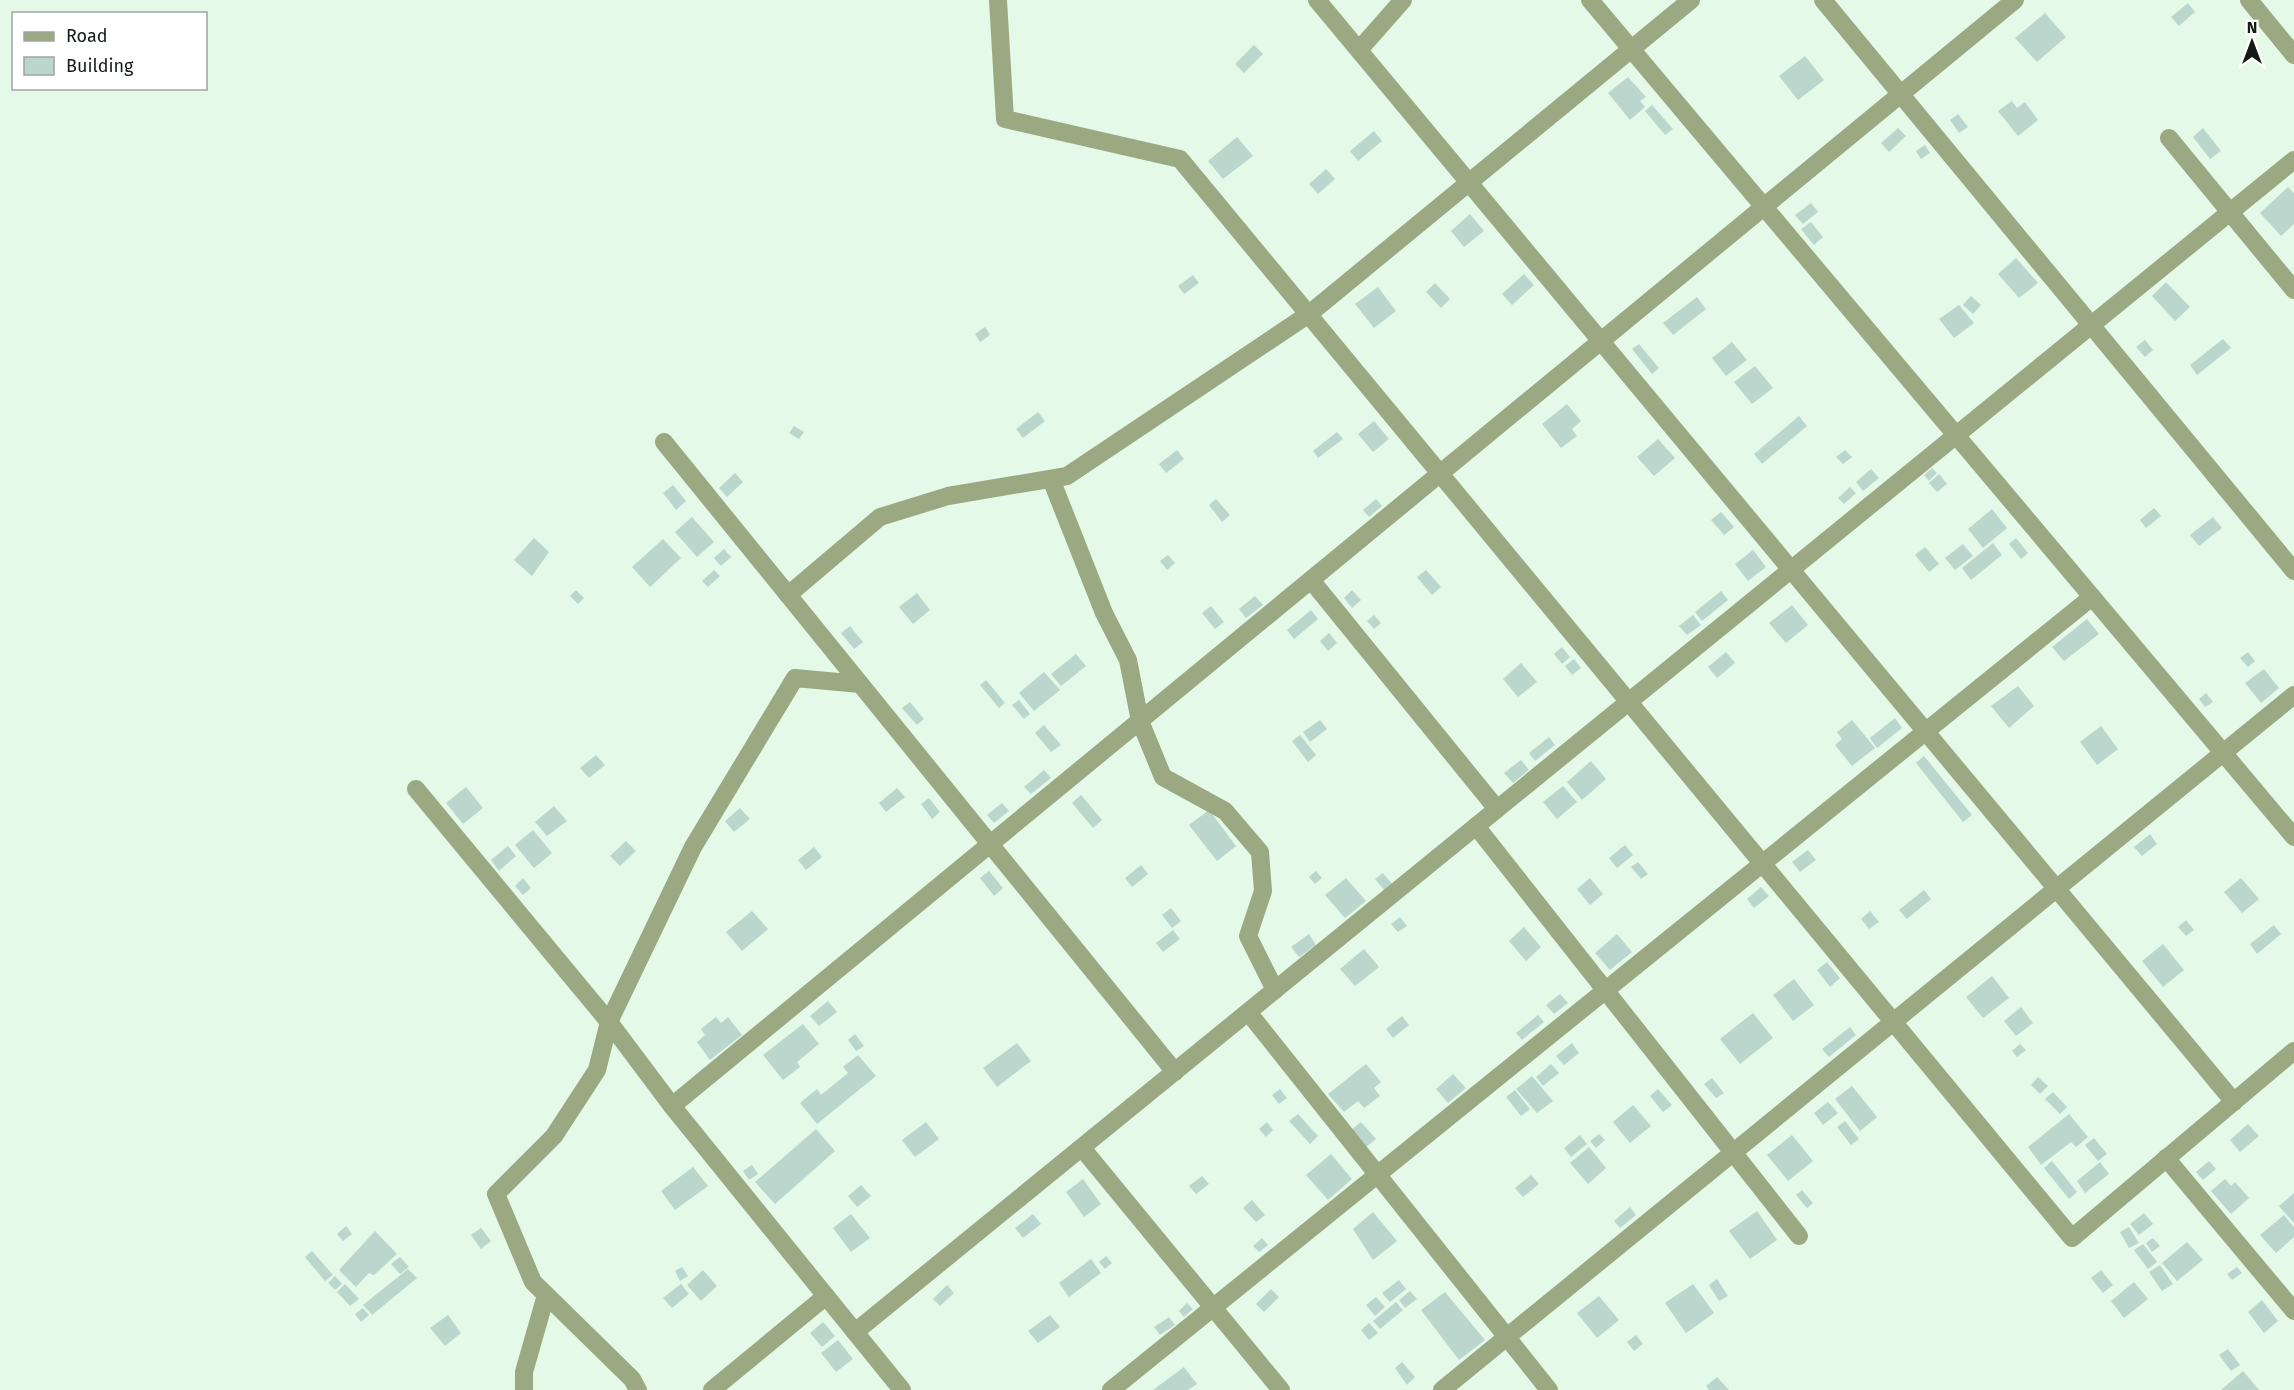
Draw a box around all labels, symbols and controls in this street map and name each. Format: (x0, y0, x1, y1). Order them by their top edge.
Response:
legend (12, 12, 207, 90)
north arrow (2222, 12, 2282, 72)
text: N (2247, 18, 2257, 37)
text: Road (66, 25, 108, 47)
text: Building (66, 55, 134, 77)

